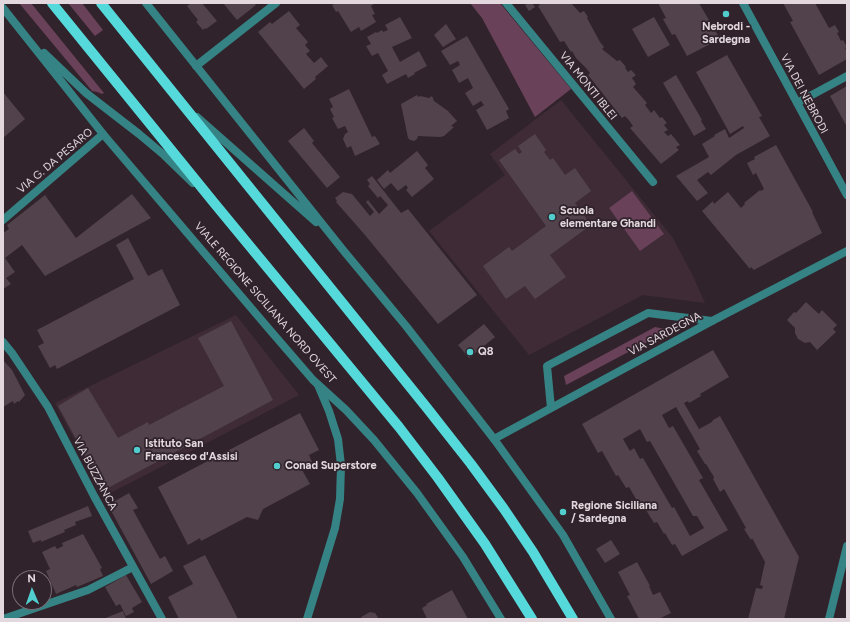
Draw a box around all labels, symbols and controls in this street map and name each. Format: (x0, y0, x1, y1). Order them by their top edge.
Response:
marker: Nebrodi - Sardegna (721, 9, 731, 19)
place label: Nebrodi - Sardegna (702, 20, 750, 46)
street label: VIA MONTI IBLEI (556, 49, 620, 123)
street label: VIA DEI NEBRODI (777, 52, 831, 136)
street label: VIA G. DA PESARO (15, 126, 95, 196)
place label: Scuola elementare Ghandi (560, 204, 656, 230)
marker: Scuola elementare Ghandi (547, 212, 557, 222)
street label: VIALE REGIONE SICILIANA NORD OVEST (191, 220, 339, 386)
street label: VIA SARDEGNA (626, 309, 704, 359)
place label: Q8 (478, 345, 493, 359)
marker: Q8 (465, 347, 475, 357)
street label: VIA BUZZANCA (70, 435, 120, 513)
place label: Istituto San Francesco d'Assisi (145, 437, 238, 463)
marker: Istituto San Francesco d'Assisi (132, 445, 142, 455)
place label: Conad Superstore (285, 459, 377, 473)
marker: Conad Superstore (272, 461, 282, 471)
place label: Regione Siciliana / Sardegna (571, 499, 657, 525)
marker: Regione Siciliana / Sardegna (558, 507, 568, 517)
north arrow (12, 570, 52, 610)
text: N (27, 572, 36, 585)

